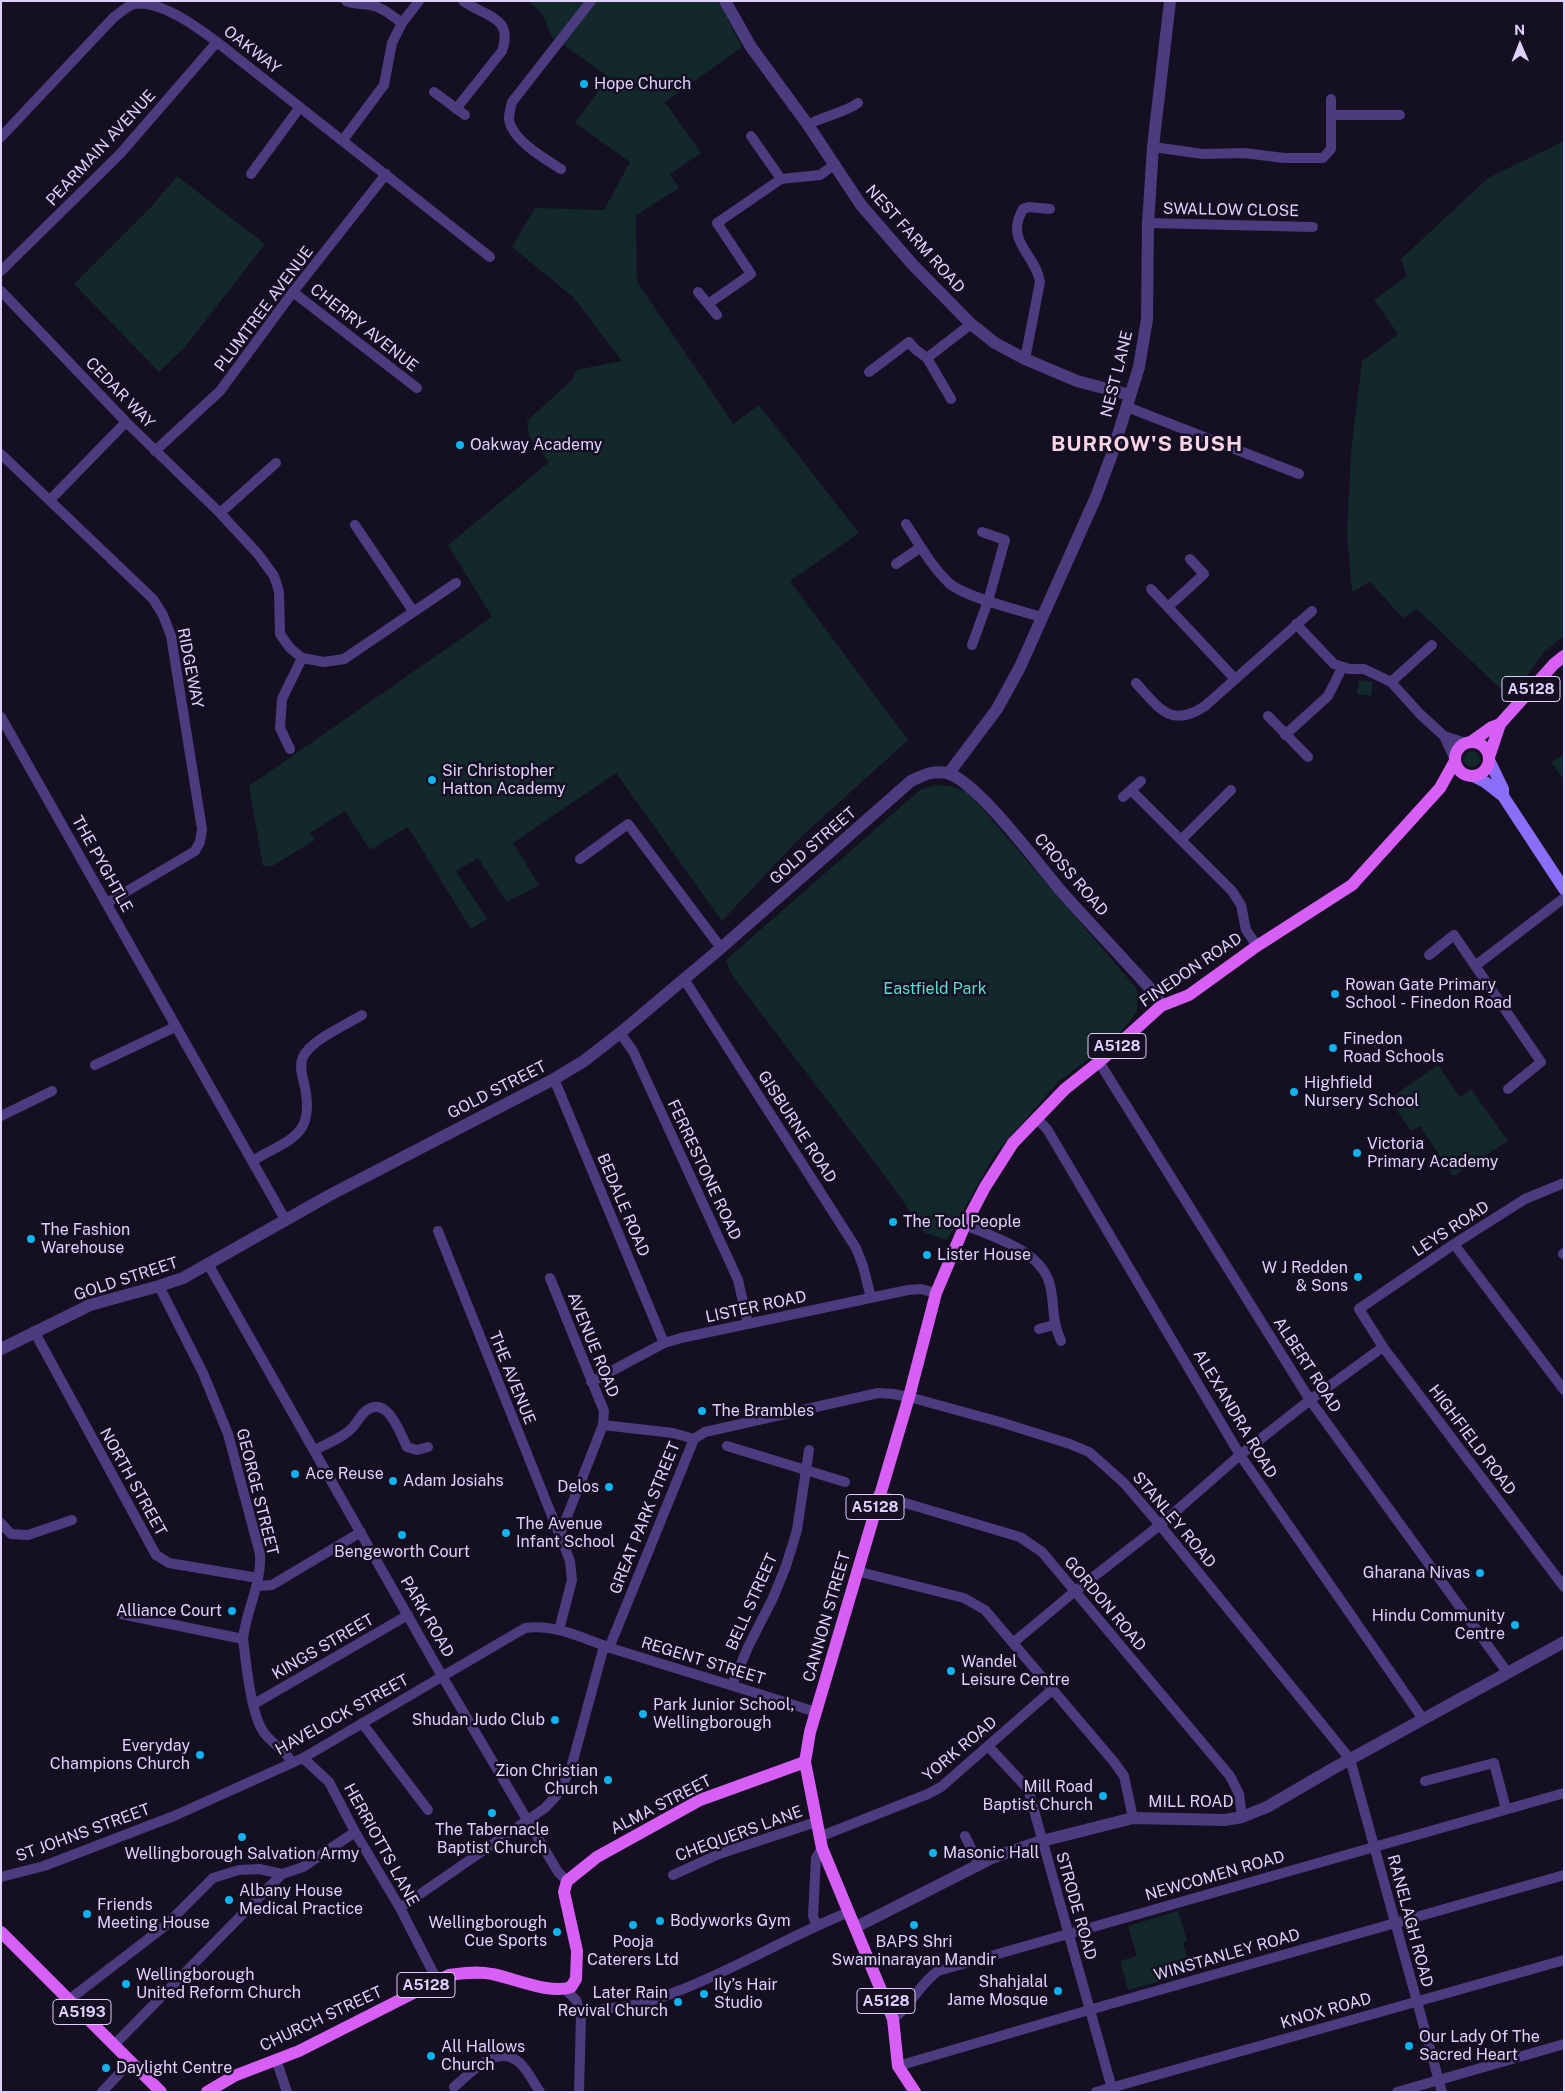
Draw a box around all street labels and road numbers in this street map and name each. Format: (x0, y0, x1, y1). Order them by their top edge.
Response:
street label: OAKWAY (220, 22, 284, 78)
street label: PEARMAIN AVENUE (42, 86, 160, 210)
street label: NEST FARM ROAD (861, 181, 969, 297)
street label: SWALLOW CLOSE (1163, 199, 1299, 221)
street label: PLUMTREE AVENUE (211, 243, 317, 375)
street label: CHERRY AVENUE (306, 280, 422, 376)
street label: NEST LANE (1097, 329, 1137, 419)
street label: CEDAR WAY (81, 354, 159, 432)
street label: RIDGEWAY (173, 626, 207, 710)
road number: A5128 (1502, 676, 1560, 702)
street label: GOLD STREET (766, 803, 860, 889)
street label: THE PYGHTLE (68, 812, 136, 916)
street label: CROSS ROAD (1030, 830, 1112, 920)
street label: FINEDON ROAD (1136, 929, 1246, 1011)
road number: A5128 (1088, 1034, 1146, 1058)
street label: GOLD STREET (444, 1057, 550, 1123)
street label: GISBURNE ROAD (754, 1067, 840, 1187)
street label: FERRESTONE ROAD (663, 1097, 745, 1243)
street label: BEDALE ROAD (593, 1151, 653, 1259)
street label: LEYS ROAD (1409, 1197, 1493, 1261)
street label: GOLD STREET (72, 1253, 180, 1305)
street label: LISTER ROAD (704, 1287, 808, 1327)
street label: AVENUE ROAD (563, 1290, 623, 1400)
street label: ALBERT ROAD (1269, 1314, 1345, 1416)
street label: THE AVENUE (485, 1329, 539, 1427)
street label: ALEXANDRA ROAD (1189, 1346, 1281, 1482)
street label: HIGHFIELD ROAD (1424, 1381, 1520, 1499)
street label: NORTH STREET (95, 1425, 171, 1539)
street label: GEORGE STREET (232, 1427, 282, 1557)
street label: GREAT PARK STREET (606, 1439, 684, 1597)
street label: STANLEY ROAD (1128, 1468, 1220, 1572)
road number: A5128 (846, 1494, 904, 1520)
street label: CANNON STREET (799, 1550, 855, 1684)
street label: BELL STREET (722, 1551, 782, 1653)
street label: GORDON ROAD (1060, 1553, 1150, 1655)
street label: PARK ROAD (396, 1573, 458, 1661)
street label: KINGS STREET (269, 1610, 377, 1684)
street label: REGENT STREET (639, 1633, 767, 1689)
street label: HAVELOCK STREET (272, 1670, 412, 1760)
street label: YORK ROAD (919, 1712, 1001, 1786)
street label: ALMA STREET (607, 1771, 715, 1839)
street label: HERRIOTTS LANE (339, 1780, 423, 1910)
street label: MILL ROAD (1148, 1792, 1234, 1812)
street label: ST JOHNS STREET (13, 1800, 153, 1866)
street label: CHEQUERS LANE (673, 1802, 805, 1866)
street label: NEWCOMEN ROAD (1143, 1847, 1287, 1905)
street label: STRODE ROAD (1051, 1850, 1101, 1962)
street label: RANELAGH ROAD (1383, 1852, 1437, 1990)
street label: WINSTANLEY ROAD (1152, 1925, 1302, 1985)
road number: A5128 (397, 1972, 455, 1998)
street label: CHURCH STREET (257, 1982, 385, 2056)
road number: A5128 (857, 1988, 915, 2014)
street label: KNOX ROAD (1278, 1989, 1374, 2033)
road number: A5193 (53, 2000, 111, 2024)

